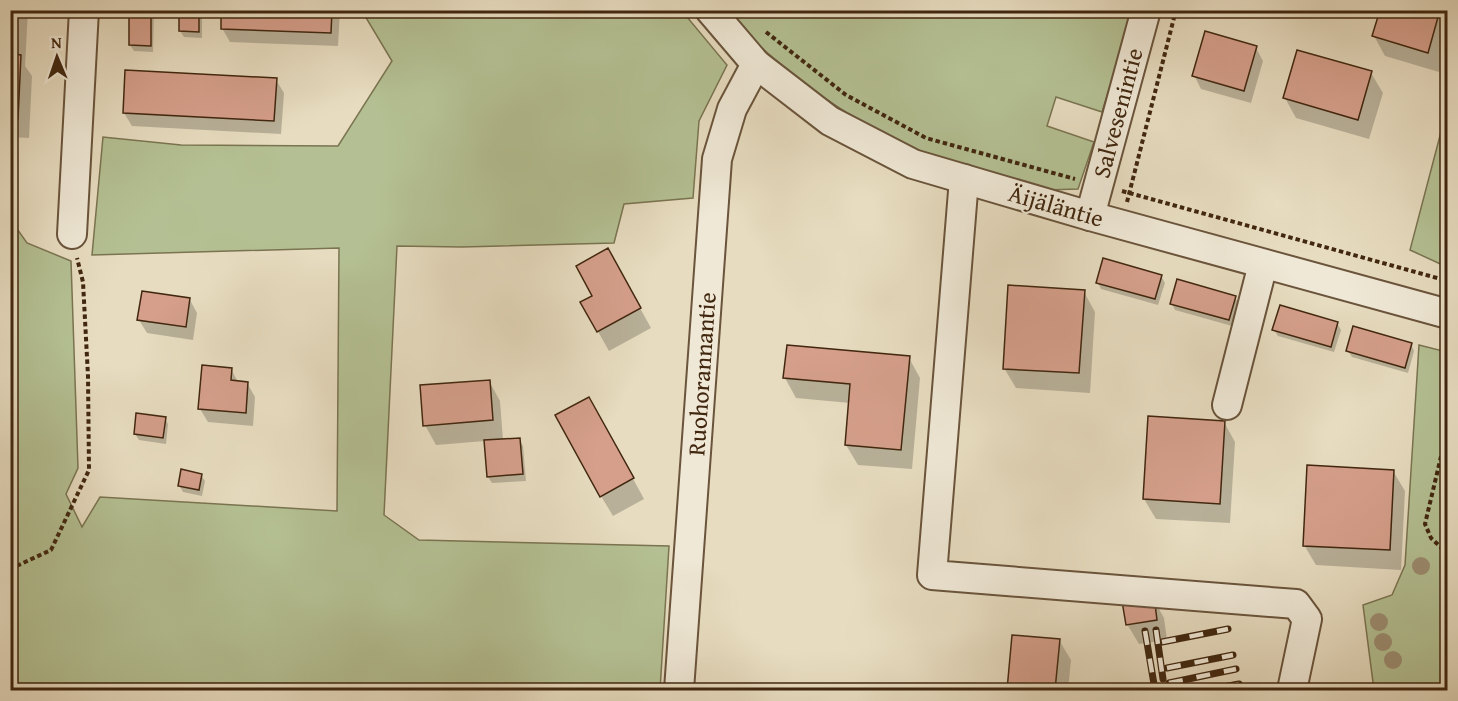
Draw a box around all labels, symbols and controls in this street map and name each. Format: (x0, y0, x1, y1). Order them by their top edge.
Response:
north arrow (27, 27, 87, 87)
text: N (51, 30, 63, 54)
street label: Salvesenintie (1083, 44, 1152, 182)
street label: Äijäläntie (1005, 175, 1108, 236)
street label: Ruohorannantie (678, 291, 725, 457)

